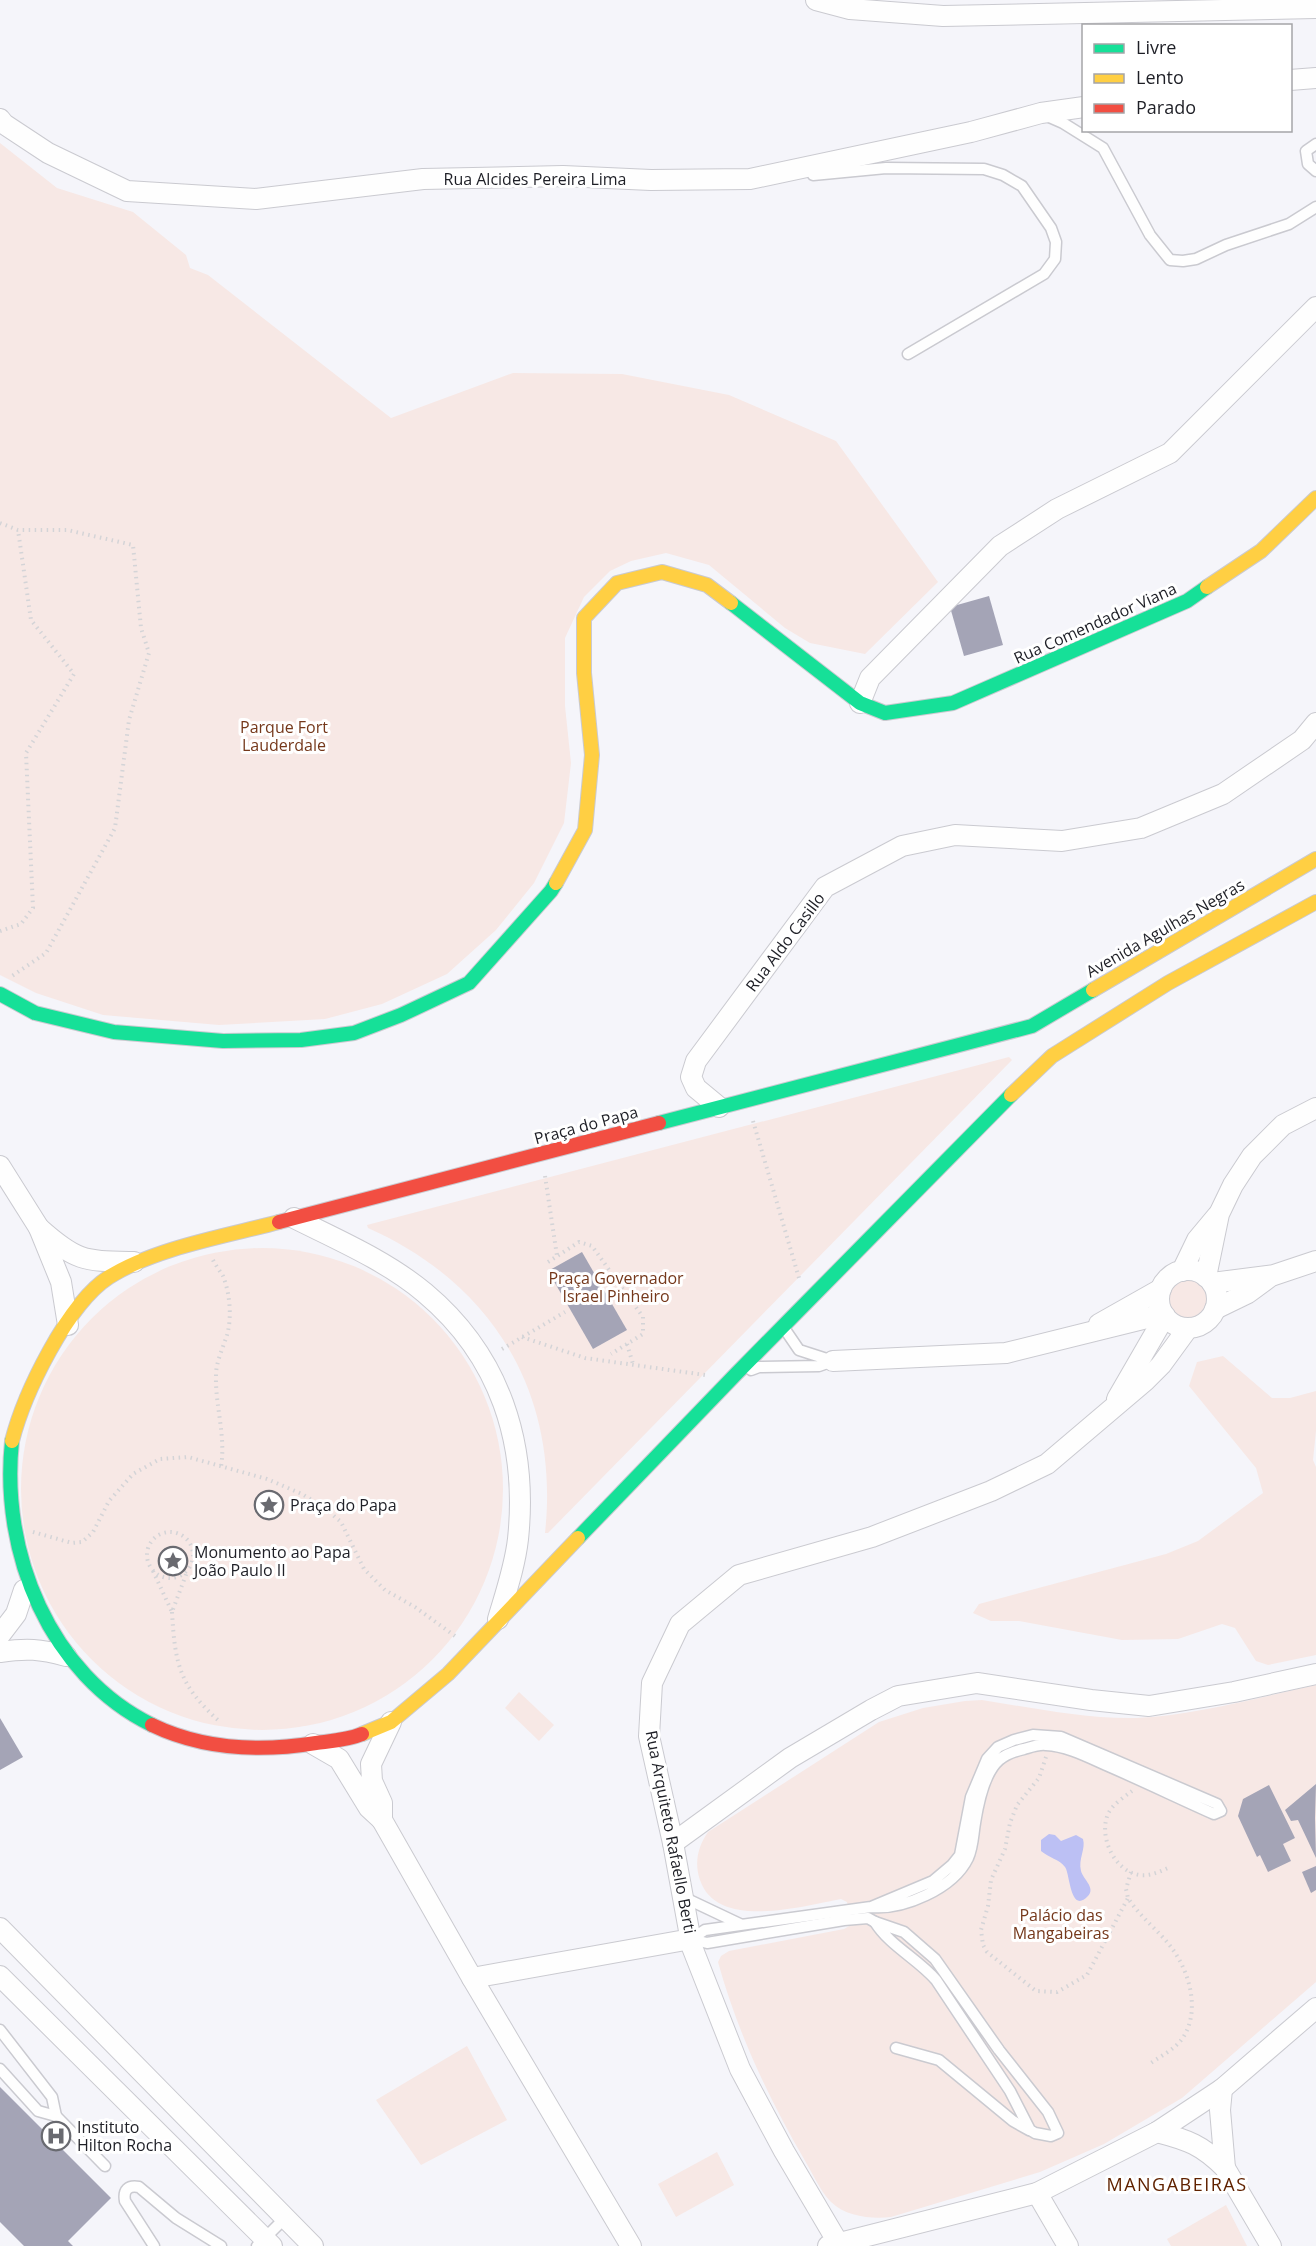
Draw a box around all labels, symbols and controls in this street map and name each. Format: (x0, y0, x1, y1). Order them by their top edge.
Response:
legend (1082, 24, 1292, 132)
text: Livre (1136, 35, 1176, 59)
text: Lento (1136, 65, 1184, 89)
text: Parado (1136, 95, 1196, 119)
street label: Rua Alcides Pereira Lima (444, 168, 627, 190)
street label: Rua Comendador Viana (1010, 577, 1180, 669)
park label: Parque Fort Lauderdale (240, 716, 328, 756)
street label: Avenida Agulhas Negras (1082, 874, 1248, 982)
street label: Rua Aldo Casillo (740, 888, 830, 996)
street label: Praça do Papa (532, 1101, 640, 1149)
park label: Praça Governador Israel Pinheiro (548, 1267, 684, 1307)
place icon: Praça do Papa (253, 1489, 285, 1521)
place label: Praça do Papa (290, 1494, 397, 1516)
place label: Monumento ao Papa João Paulo II (192, 1541, 351, 1581)
place icon: Monumento ao Papa João Paulo II (157, 1545, 189, 1577)
street label: Rua Arquiteto Rafaello Berti (640, 1728, 702, 1936)
park label: Palácio das Mangabeiras (1013, 1904, 1109, 1944)
place label: Instituto Hilton Rocha (77, 2116, 172, 2156)
hospital icon: Instituto Hilton Rocha (40, 2120, 72, 2152)
district label: MANGABEIRAS (1106, 2172, 1248, 2196)

